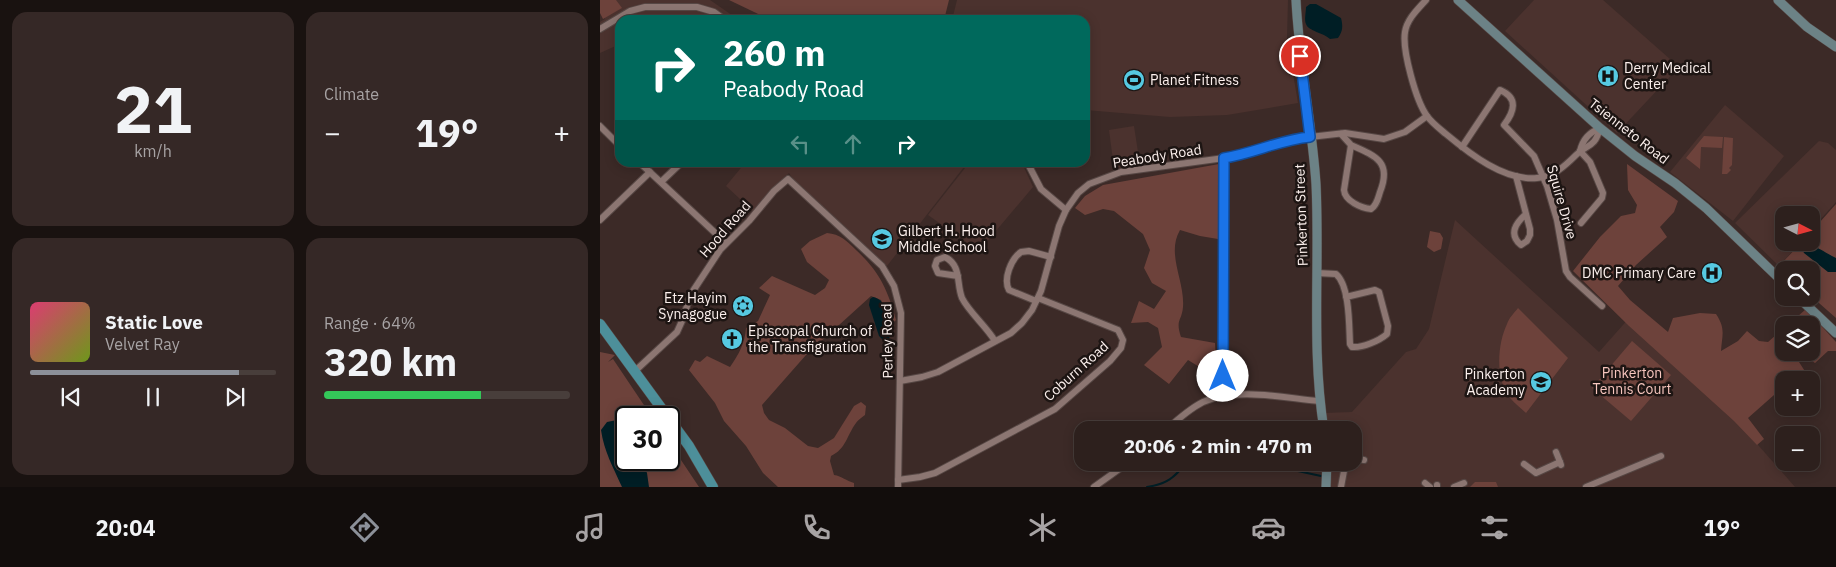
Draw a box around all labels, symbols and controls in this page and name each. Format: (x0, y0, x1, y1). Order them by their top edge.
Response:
text: 260 m (723, 30, 826, 76)
icon: right (640, 35, 705, 100)
pin (1279, 35, 1321, 77)
icon: arrive (1286, 42, 1314, 70)
place label: Derry Medical Center (1624, 59, 1711, 93)
hospital icon: Derry Medical Center (1596, 64, 1620, 88)
text: 21 (114, 66, 192, 151)
sports icon: Planet Fitness (1122, 68, 1146, 92)
place label: Planet Fitness (1150, 71, 1239, 89)
text: Peabody Road (723, 74, 864, 103)
text: Climate (324, 84, 379, 104)
street label: Tsienneto Road (1585, 94, 1673, 168)
text: 19° (415, 108, 479, 157)
text: − (324, 114, 341, 151)
text: + (553, 114, 570, 151)
icon: left (786, 130, 814, 158)
icon: ahead (839, 130, 867, 158)
icon: right (892, 130, 920, 158)
street label: Peabody Road (1111, 140, 1203, 172)
text: km/h (134, 141, 172, 161)
street label: Pinkerton Street (1290, 163, 1312, 266)
street label: Squire Drive (1543, 163, 1581, 241)
street label: Hood Road (696, 197, 754, 261)
north arrow (1775, 206, 1820, 251)
map controls (1775, 206, 1820, 471)
place label: Gilbert H. Hood Middle School (898, 222, 995, 256)
school or university icon: Gilbert H. Hood Middle School (870, 227, 894, 251)
hospital icon: DMC Primary Care (1700, 261, 1724, 285)
button: search (1775, 261, 1820, 306)
place label: DMC Primary Care (1582, 264, 1696, 282)
place label: Etz Hayim Synagogue (658, 289, 727, 323)
synagogue icon: Etz Hayim Synagogue (731, 294, 755, 318)
street label: Perley Road (877, 303, 897, 379)
text: Static Love (105, 310, 203, 334)
text: Range · 64% (324, 313, 416, 333)
button: layers (1775, 316, 1820, 361)
place label: Episcopal Church of the Transfiguration (748, 322, 873, 356)
church icon: Episcopal Church of the Transfiguration (720, 327, 744, 351)
text: Velvet Ray (105, 334, 180, 354)
text: 320 km (324, 337, 457, 386)
street label: Coburn Road (1040, 337, 1112, 405)
position arrow (1196, 349, 1248, 401)
park label: Pinkerton Tennis Court (1593, 364, 1672, 398)
place label: Pinkerton Academy (1464, 365, 1525, 399)
school or university icon: Pinkerton Academy (1529, 370, 1553, 394)
button: + (1775, 371, 1820, 416)
icon: previous (57, 383, 85, 411)
icon: pause (139, 383, 167, 411)
icon: next (221, 383, 249, 411)
speed limit sign: 30 (615, 406, 680, 471)
button: − (1775, 426, 1820, 471)
text: 20:06 · 2 min · 470 m (1124, 434, 1312, 458)
icon: directions (347, 510, 382, 545)
icon: music (573, 510, 608, 545)
icon: phone (799, 510, 834, 545)
icon: climate (1025, 510, 1060, 545)
icon: car (1251, 510, 1286, 545)
icon: filters (1477, 510, 1512, 545)
text: 20:04 (96, 513, 156, 542)
text: 19° (1704, 513, 1740, 542)

